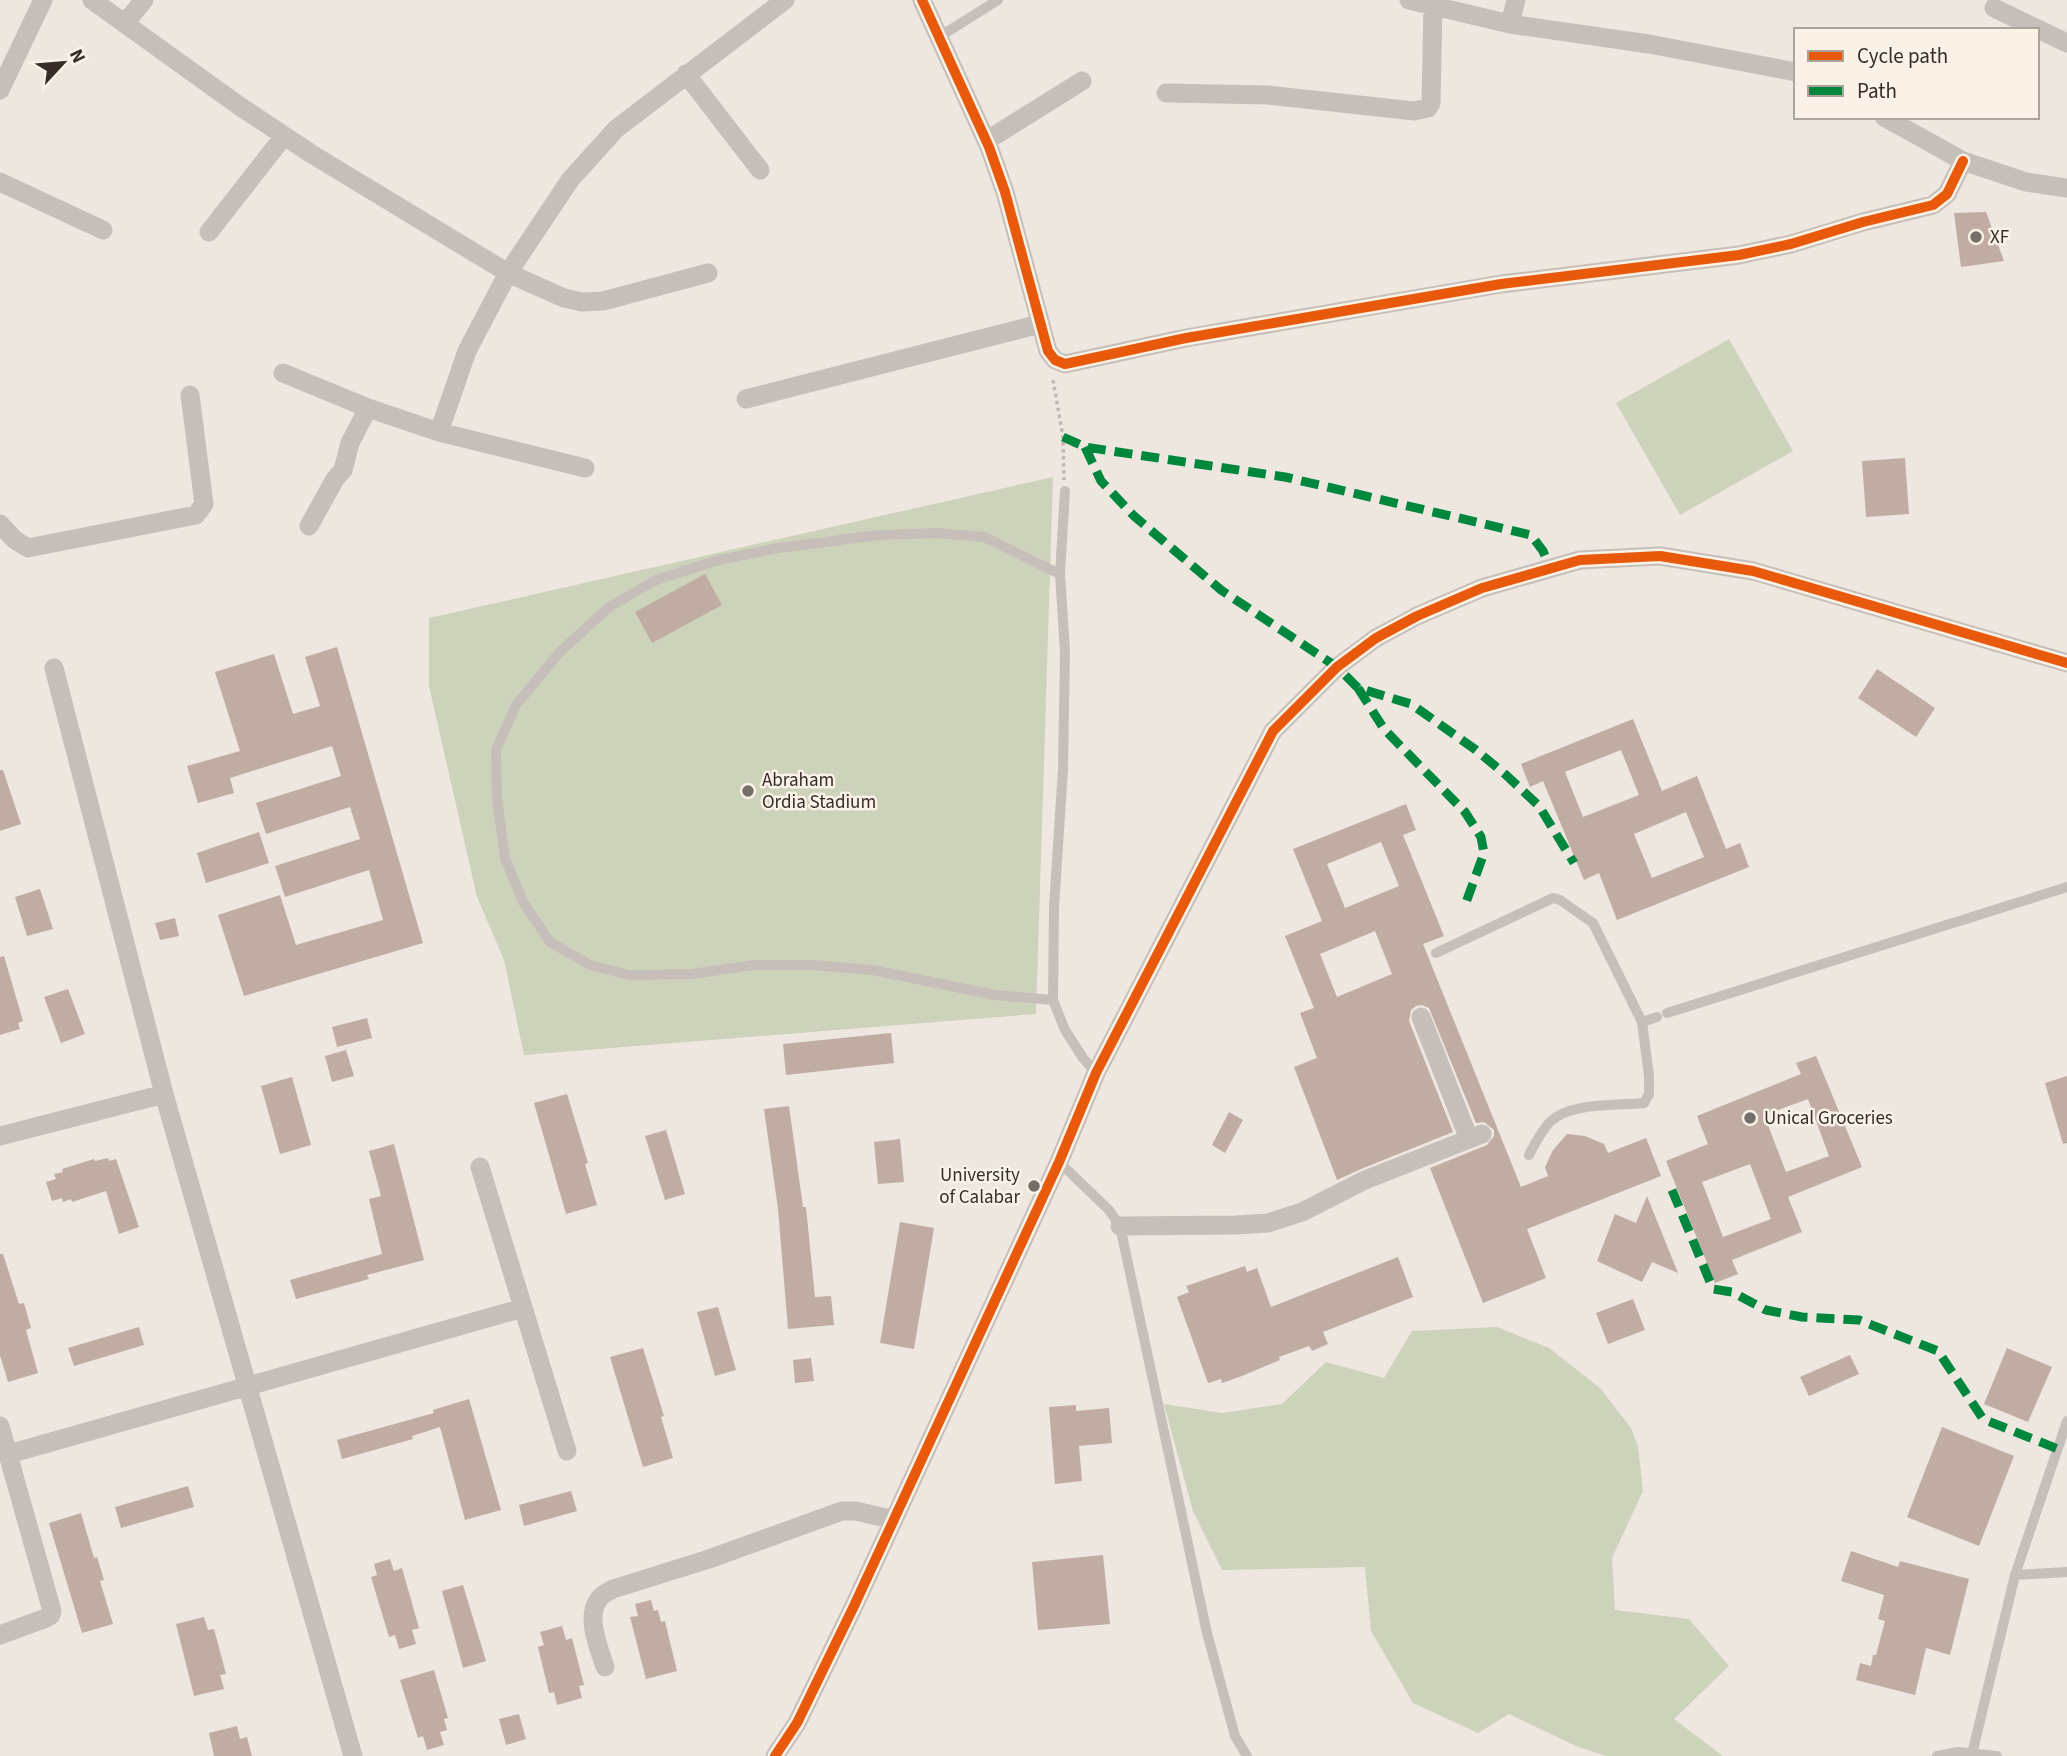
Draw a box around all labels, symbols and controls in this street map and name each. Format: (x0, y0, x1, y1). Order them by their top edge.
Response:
north arrow (28, 28, 98, 98)
legend (1794, 28, 2039, 119)
text: Cycle path (1857, 41, 1948, 71)
text: N (62, 45, 92, 68)
text: Path (1857, 76, 1897, 106)
place label: XF (1990, 224, 2009, 251)
marker: XF (1968, 229, 1984, 245)
place label: Abraham Ordia Stadium (762, 767, 876, 816)
marker: Abraham Ordia Stadium (740, 783, 756, 799)
place label: Unical Groceries (1764, 1105, 1893, 1132)
marker: Unical Groceries (1742, 1110, 1758, 1126)
place label: University of Calabar (939, 1162, 1020, 1211)
marker: University of Calabar (1026, 1178, 1042, 1194)

